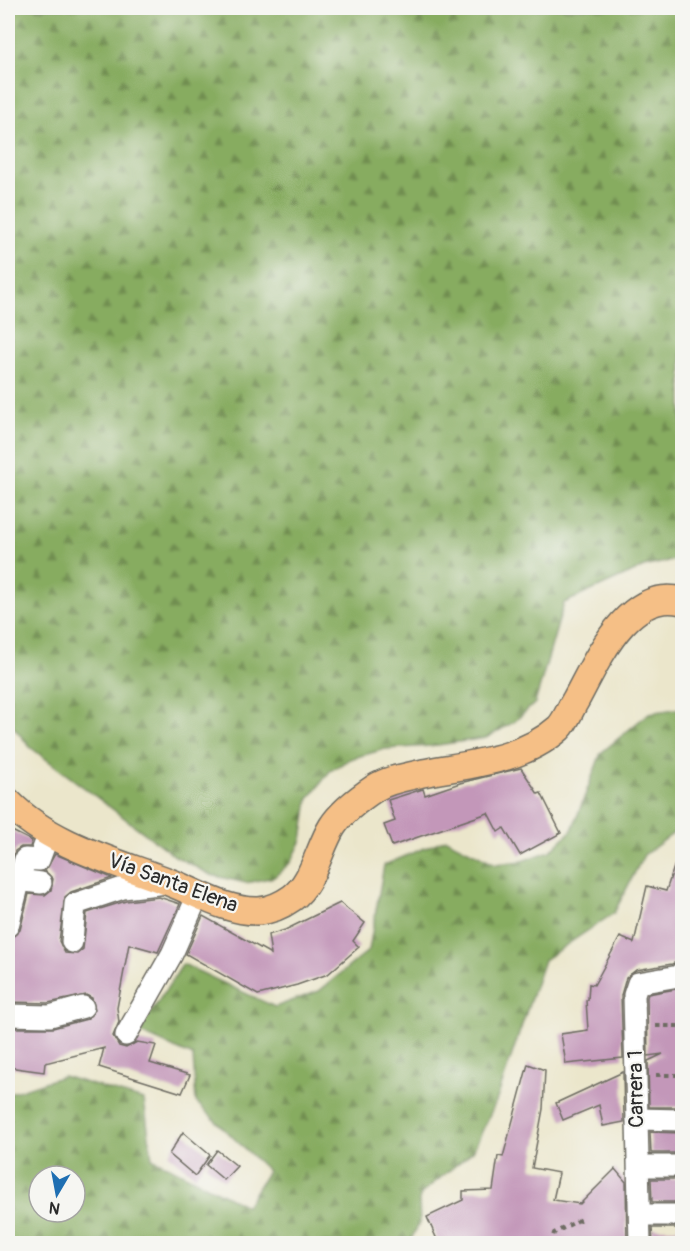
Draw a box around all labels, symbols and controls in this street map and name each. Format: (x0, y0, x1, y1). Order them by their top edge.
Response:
street label: Vía Santa Elena (104, 847, 242, 919)
street label: Carrera 1 (622, 1050, 650, 1128)
north arrow (27, 1164, 87, 1224)
text: N (47, 1197, 62, 1219)

